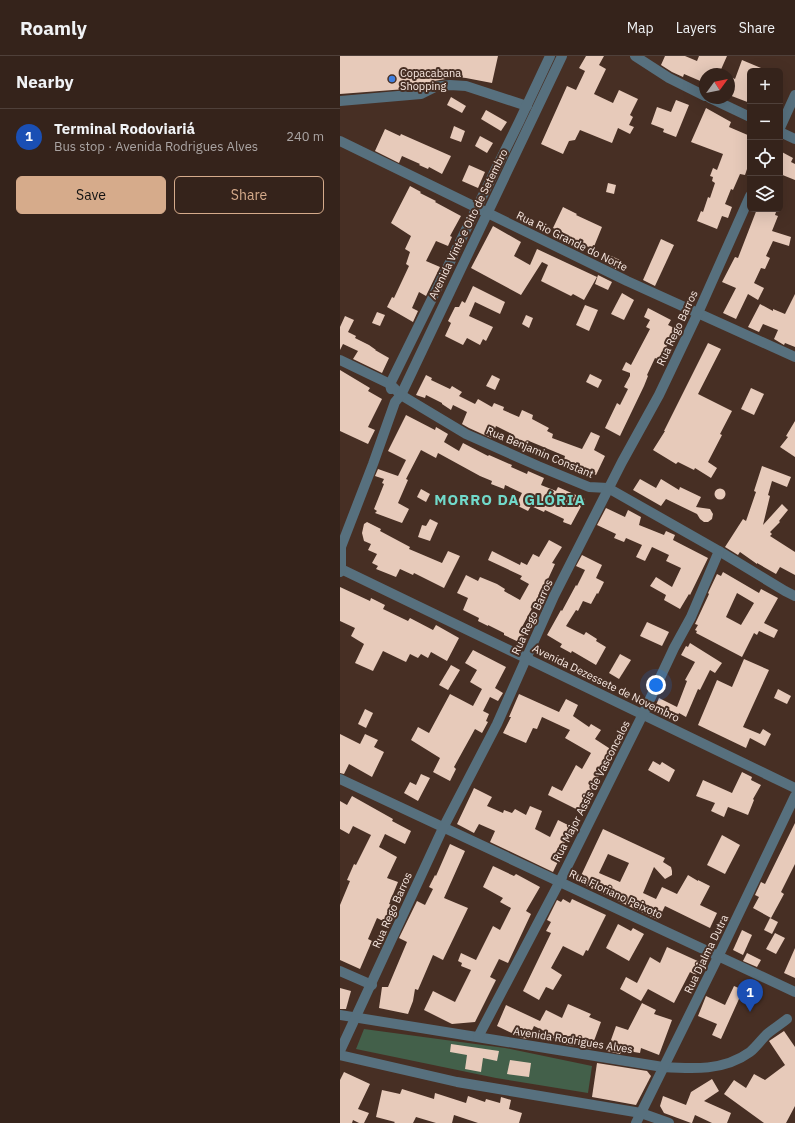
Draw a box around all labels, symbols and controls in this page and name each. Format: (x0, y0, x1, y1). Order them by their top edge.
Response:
text: Roamly (20, 16, 87, 40)
text: Map (627, 19, 654, 37)
text: Layers (676, 19, 717, 37)
text: Share (739, 19, 775, 37)
place label: Copacabana Shopping (400, 66, 461, 93)
north arrow (699, 68, 735, 104)
map controls (747, 68, 783, 212)
button: + (747, 68, 783, 104)
text: Nearby (16, 71, 74, 93)
marker: Copacabana Shopping (387, 74, 397, 84)
button: − (747, 104, 783, 140)
text: Terminal Rodoviariá (54, 119, 195, 138)
text: 1 (25, 128, 33, 145)
text: 240 m (286, 128, 324, 145)
text: Bus stop · Avenida Rodrigues Alves (54, 138, 258, 155)
button: locate (747, 140, 783, 176)
street label: Avenida Vinte e Oito de Setembro (425, 147, 511, 301)
button: Save (16, 176, 166, 214)
button: Share (174, 176, 324, 214)
button: layers (747, 176, 783, 212)
street label: Rua Rio Grande do Norte (514, 208, 630, 274)
street label: Rua Rego Barros (653, 288, 701, 368)
street label: Rua Benjamin Constant (484, 423, 596, 481)
district label: MORRO DA GLÓRIA (434, 490, 586, 509)
street label: Rua Rego Barros (508, 577, 556, 657)
street label: Avenida Dezessete de Novembro (530, 641, 682, 725)
your location (646, 675, 666, 695)
street label: Rua Major Assis de Vasconcelos (549, 718, 633, 864)
street label: Rua Floriano Peixoto (567, 866, 665, 922)
street label: Rua Rego Barros (369, 870, 415, 950)
street label: Rua Djalma Dutra (681, 912, 731, 996)
pin: 1 (737, 979, 763, 1012)
street label: Avenida Rodrigues Alves (512, 1024, 634, 1056)

